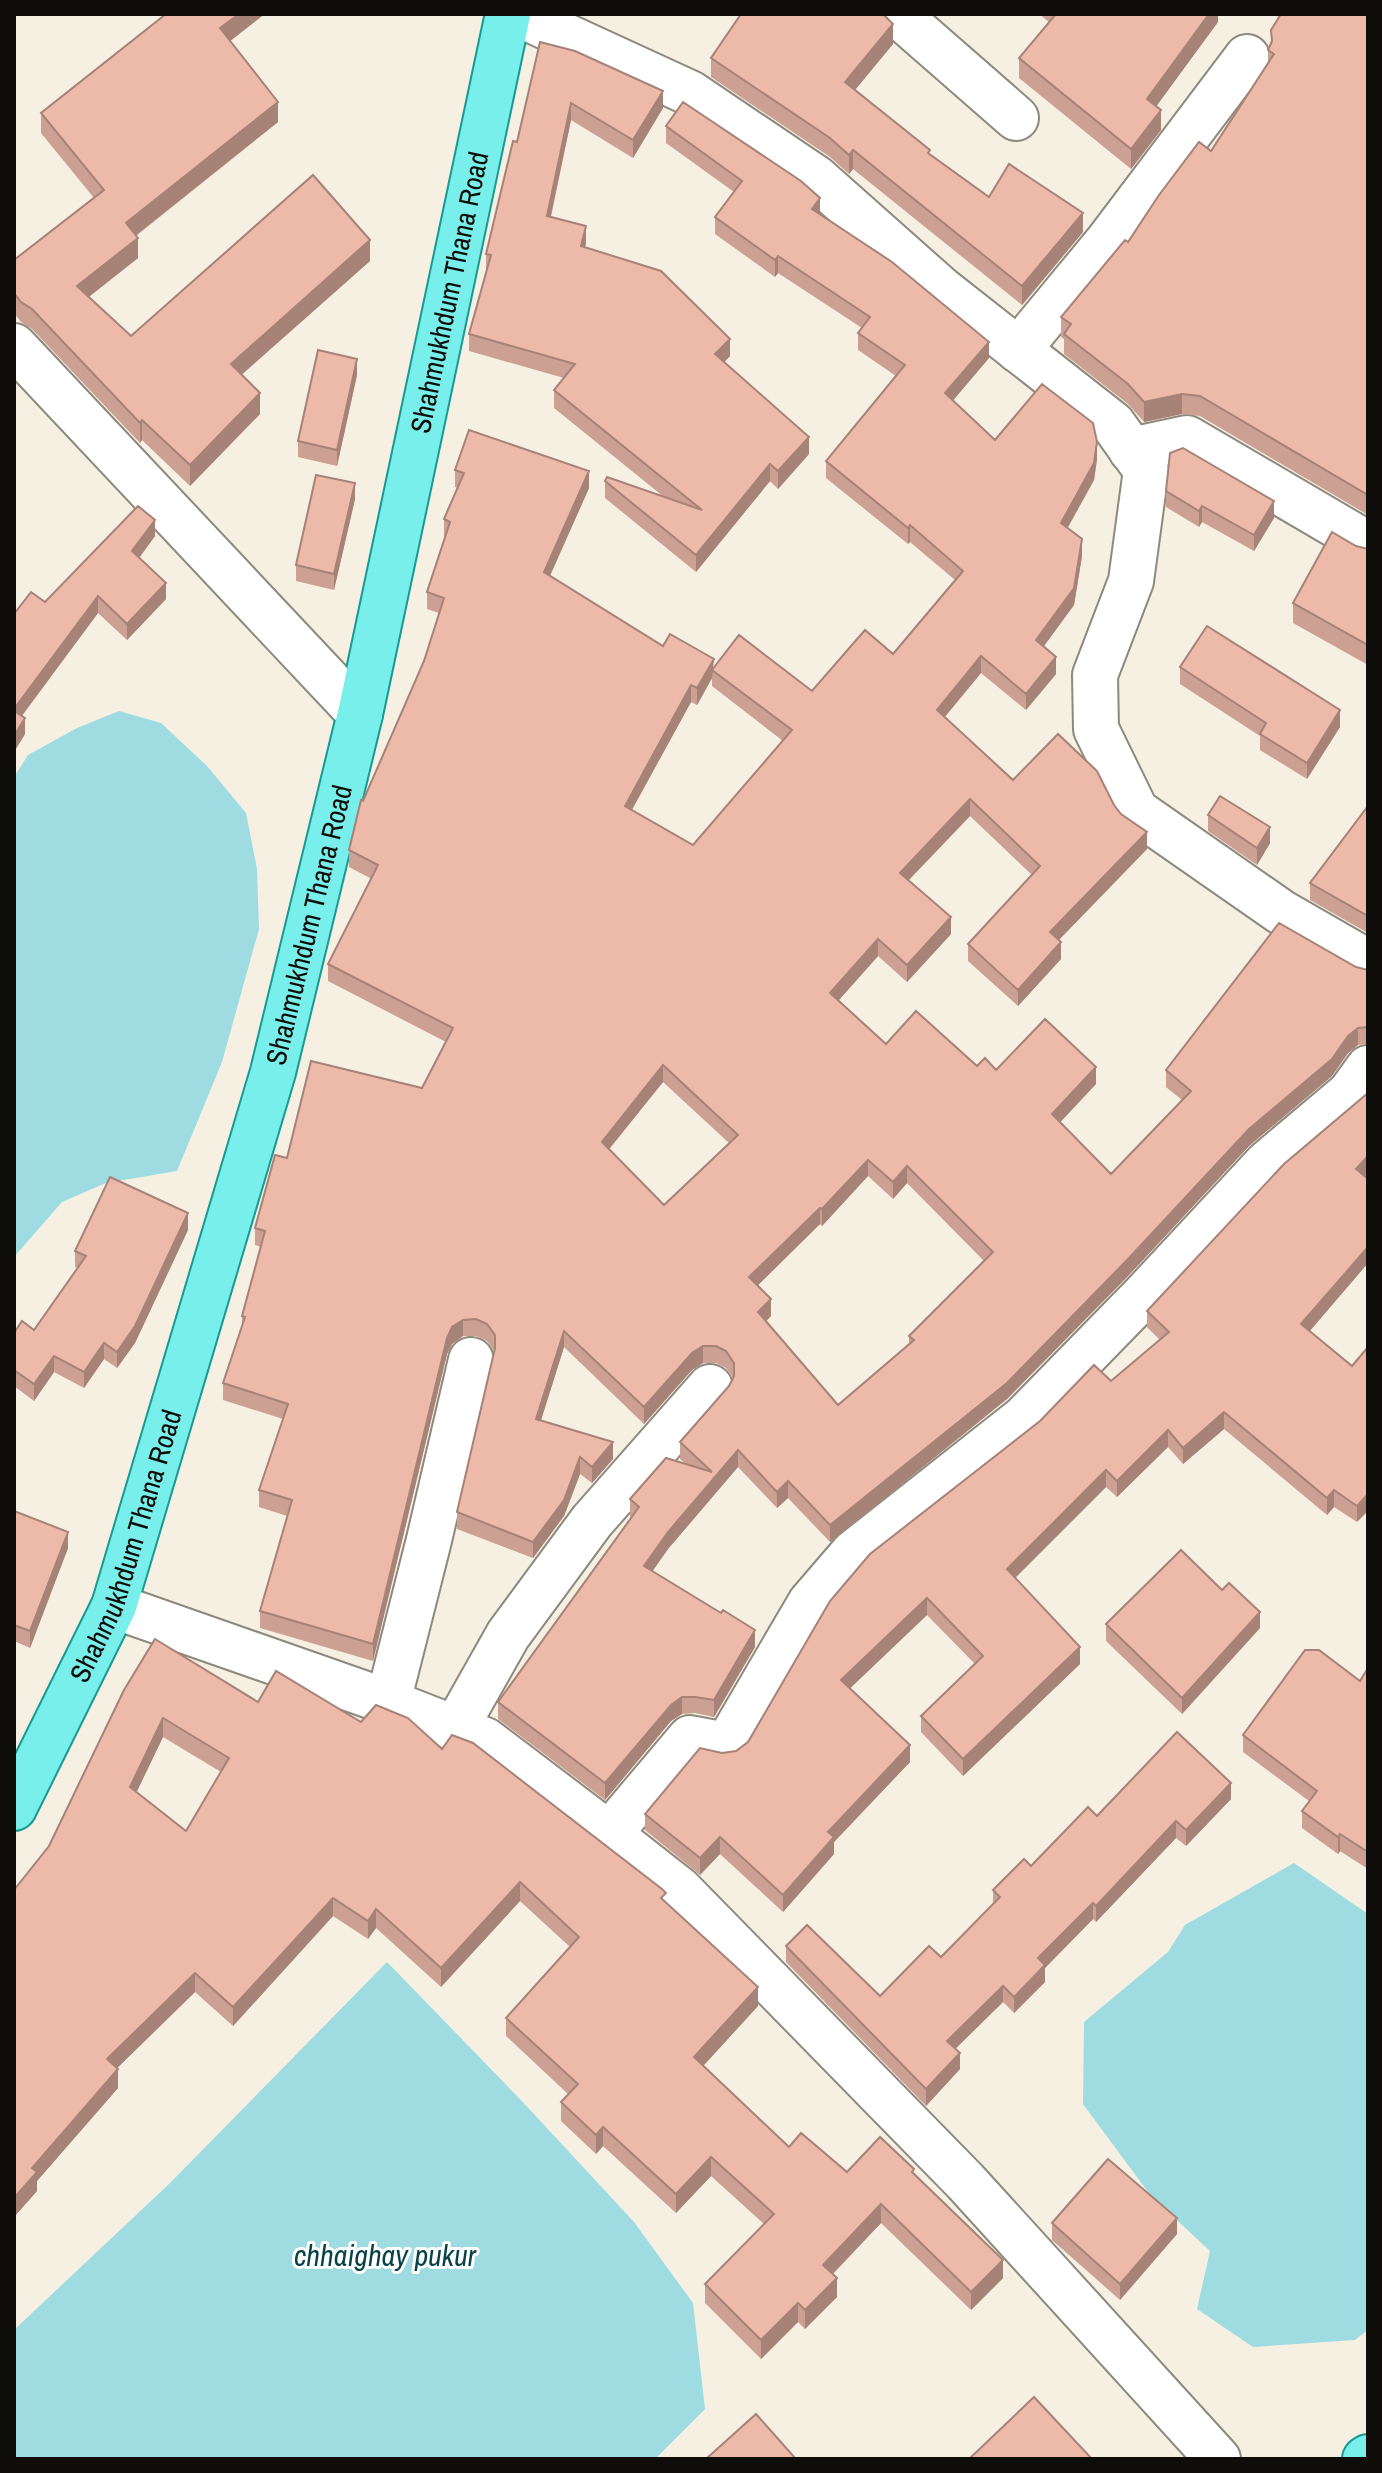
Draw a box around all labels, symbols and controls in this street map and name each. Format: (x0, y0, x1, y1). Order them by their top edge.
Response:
street label: Shahmukhdum Thana Road (401, 148, 497, 437)
street label: Shahmukhdum Thana Road (256, 781, 361, 1069)
street label: Shahmukhdum Thana Road (60, 1405, 190, 1689)
water label: chhaighay pukur (294, 2235, 477, 2275)

